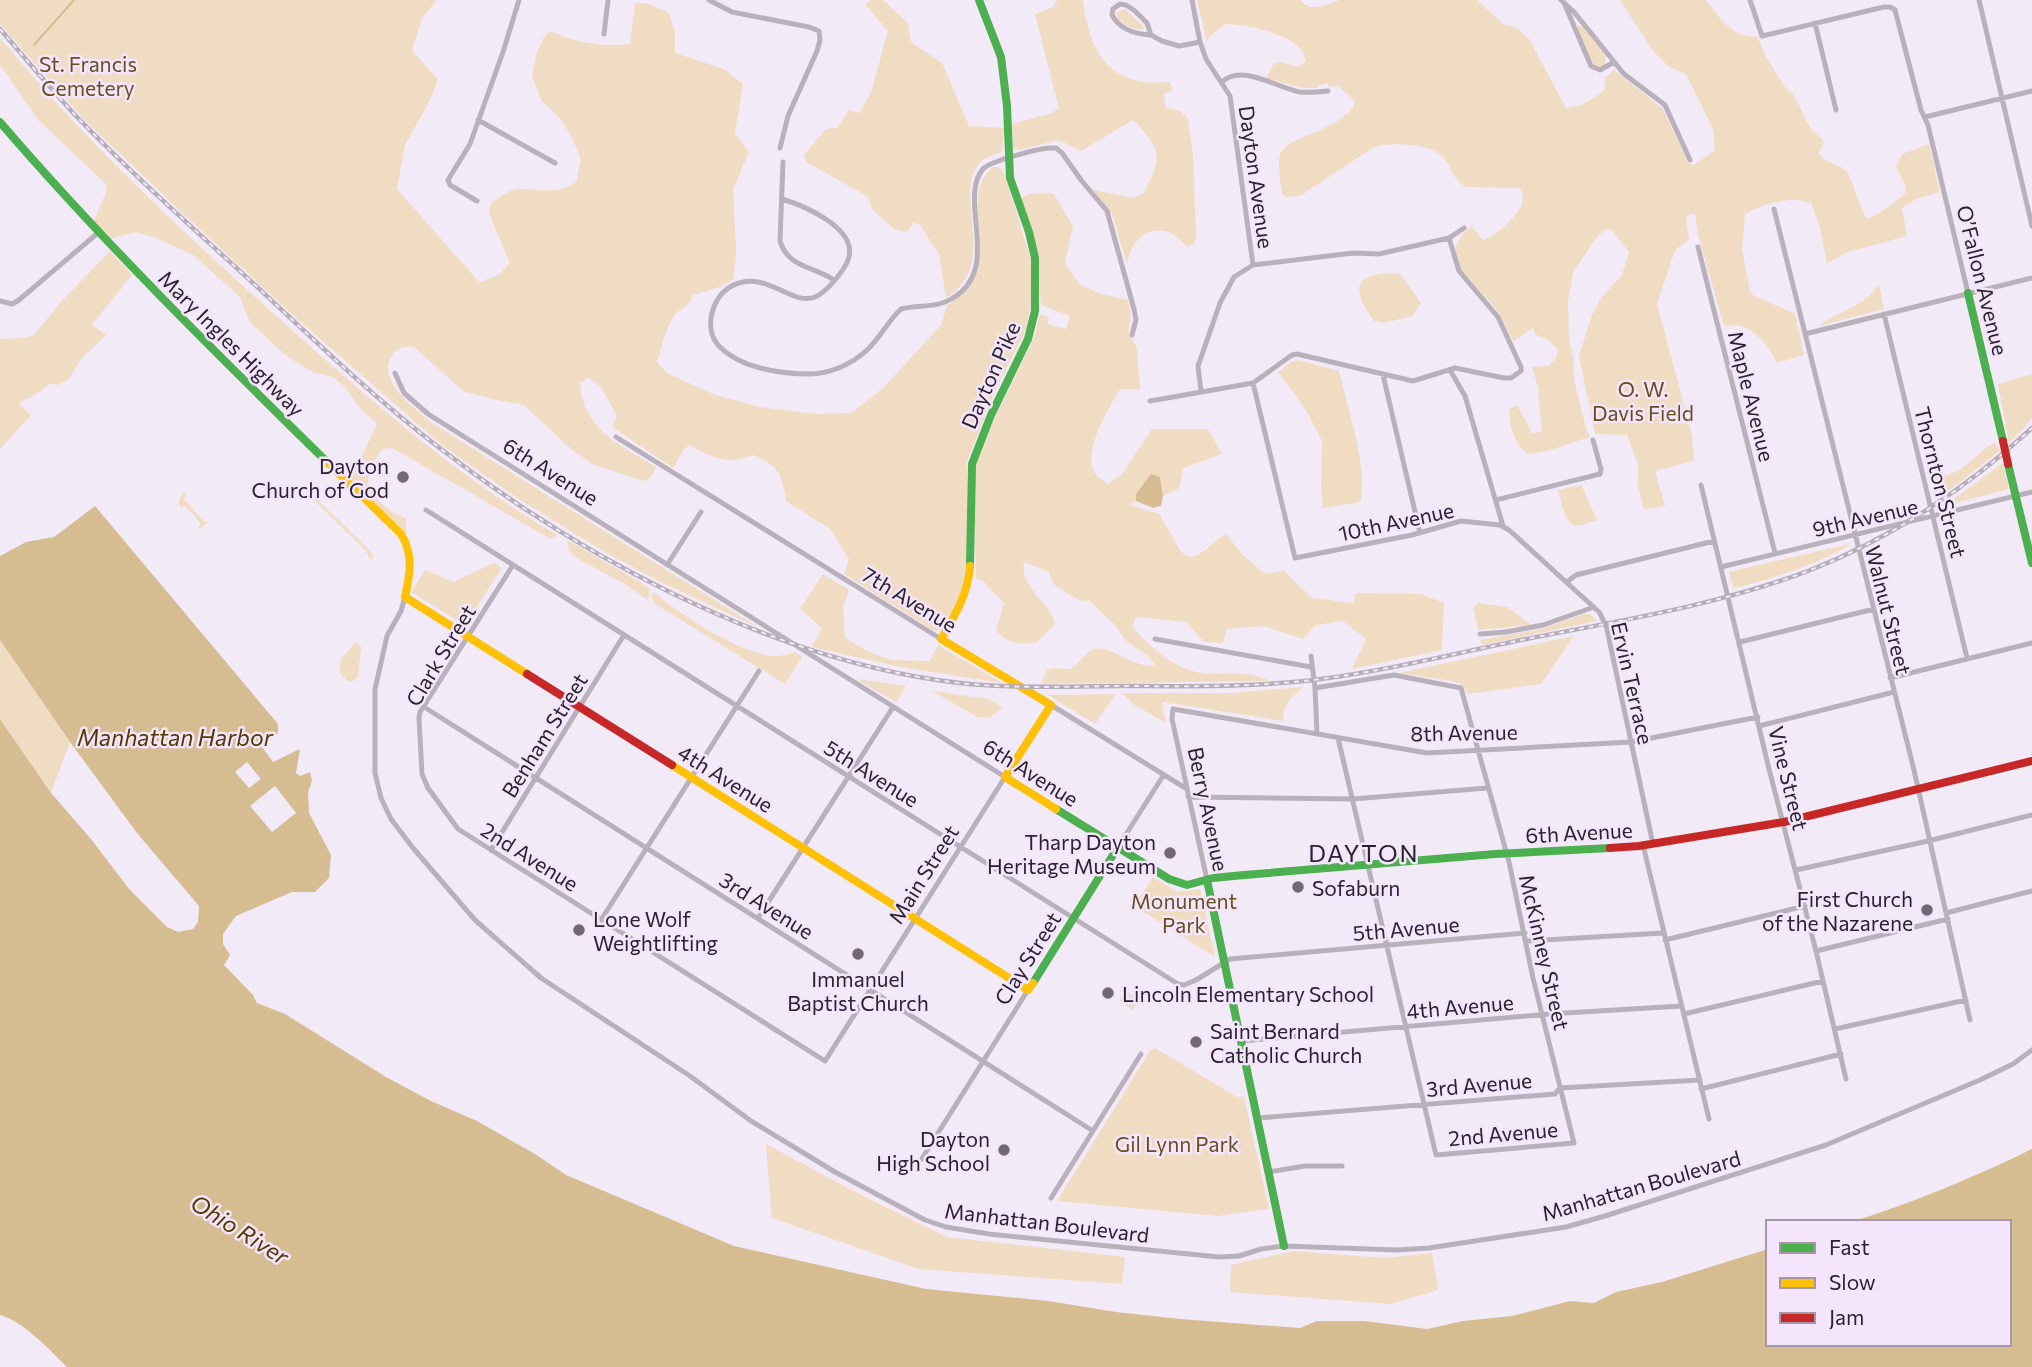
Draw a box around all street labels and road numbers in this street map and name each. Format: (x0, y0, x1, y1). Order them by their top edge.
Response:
street label: Dayton Avenue (1235, 104, 1279, 250)
street label: O’Fallon Avenue (1952, 202, 2014, 358)
street label: Mary Ingles Highway (154, 265, 310, 421)
street label: Dayton Pike (955, 318, 1025, 432)
street label: Maple Avenue (1724, 328, 1780, 464)
street label: Thornton Street (1910, 404, 1972, 560)
street label: 6th Avenue (499, 432, 603, 510)
street label: 9th Avenue (1810, 493, 1920, 541)
street label: 10th Avenue (1336, 497, 1456, 545)
street label: Walnut Street (1861, 543, 1917, 677)
street label: 7th Avenue (858, 561, 962, 637)
street label: Clark Street (400, 600, 480, 710)
street label: Ervin Terrace (1607, 619, 1659, 747)
street label: Benham Street (496, 668, 592, 802)
street label: 8th Avenue (1410, 719, 1518, 745)
street label: Vine Street (1764, 723, 1814, 833)
street label: 6th Avenue (979, 733, 1083, 811)
street label: 5th Avenue (820, 734, 924, 812)
street label: 4th Avenue (674, 739, 778, 817)
street label: Berry Avenue (1184, 745, 1234, 873)
street label: 2nd Avenue (477, 816, 583, 896)
street label: 6th Avenue (1525, 817, 1633, 847)
street label: Main Street (883, 820, 963, 928)
street label: 3rd Avenue (715, 866, 819, 944)
street label: McKinney Street (1515, 872, 1575, 1032)
street label: Clay Street (989, 907, 1065, 1009)
street label: 5th Avenue (1352, 911, 1460, 945)
street label: 4th Avenue (1405, 989, 1515, 1023)
street label: 3rd Avenue (1425, 1067, 1533, 1101)
street label: 2nd Avenue (1447, 1116, 1559, 1150)
street label: Manhattan Boulevard (1539, 1145, 1743, 1225)
street label: Manhattan Boulevard (943, 1197, 1151, 1247)

